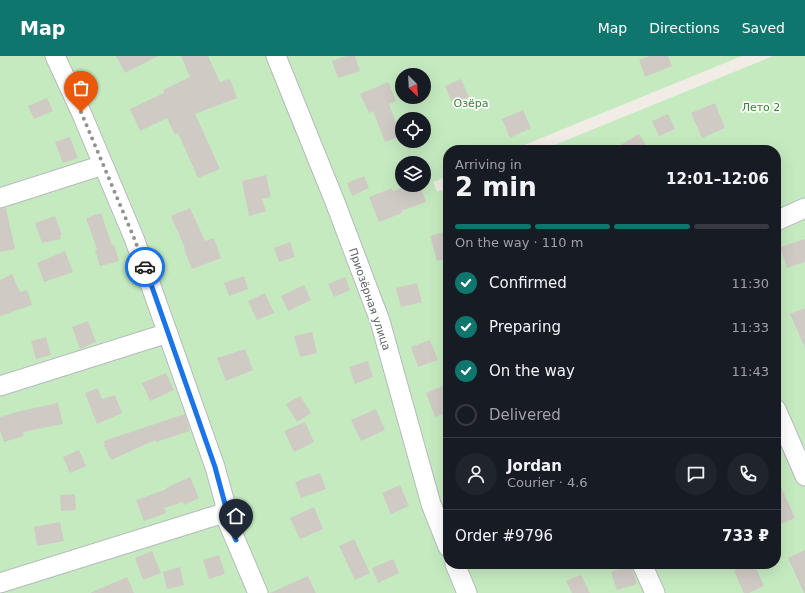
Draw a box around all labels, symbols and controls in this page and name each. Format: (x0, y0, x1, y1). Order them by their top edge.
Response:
text: Map (20, 17, 65, 39)
text: Map (598, 20, 627, 36)
text: Directions (649, 20, 720, 36)
text: Saved (742, 20, 785, 36)
north arrow (395, 68, 431, 104)
map controls (395, 68, 431, 192)
pin (64, 71, 98, 112)
icon: bag (70, 77, 92, 99)
park label: Озёра (454, 97, 489, 110)
park label: Лето 2 (742, 101, 780, 114)
button: locate (395, 112, 431, 148)
button: layers (395, 156, 431, 192)
text: Arriving in (455, 157, 522, 172)
text: 12:01–12:06 (666, 170, 769, 188)
text: 2 min (455, 172, 537, 202)
text: On the way · 110 m (455, 235, 583, 250)
street label: Приозёрная улица (346, 246, 393, 352)
courier (125, 247, 165, 287)
icon: car (134, 256, 156, 278)
icon: check (455, 272, 477, 294)
text: Confirmed (489, 274, 567, 292)
text: 11:30 (732, 276, 769, 291)
icon: check (455, 316, 477, 338)
text: Preparing (489, 318, 561, 336)
text: 11:33 (732, 320, 769, 335)
icon: check (455, 360, 477, 382)
text: On the way (489, 362, 575, 380)
text: 11:43 (732, 364, 769, 379)
text: Delivered (489, 406, 561, 424)
button: person (455, 453, 497, 495)
button: chat (675, 453, 717, 495)
button: phone (727, 453, 769, 495)
text: Jordan (507, 457, 562, 475)
text: Courier · 4.6 (507, 475, 588, 490)
pin (219, 499, 253, 540)
icon: home (225, 505, 247, 527)
text: Order #9796 (455, 527, 553, 545)
text: 733 ₽ (722, 527, 769, 545)

